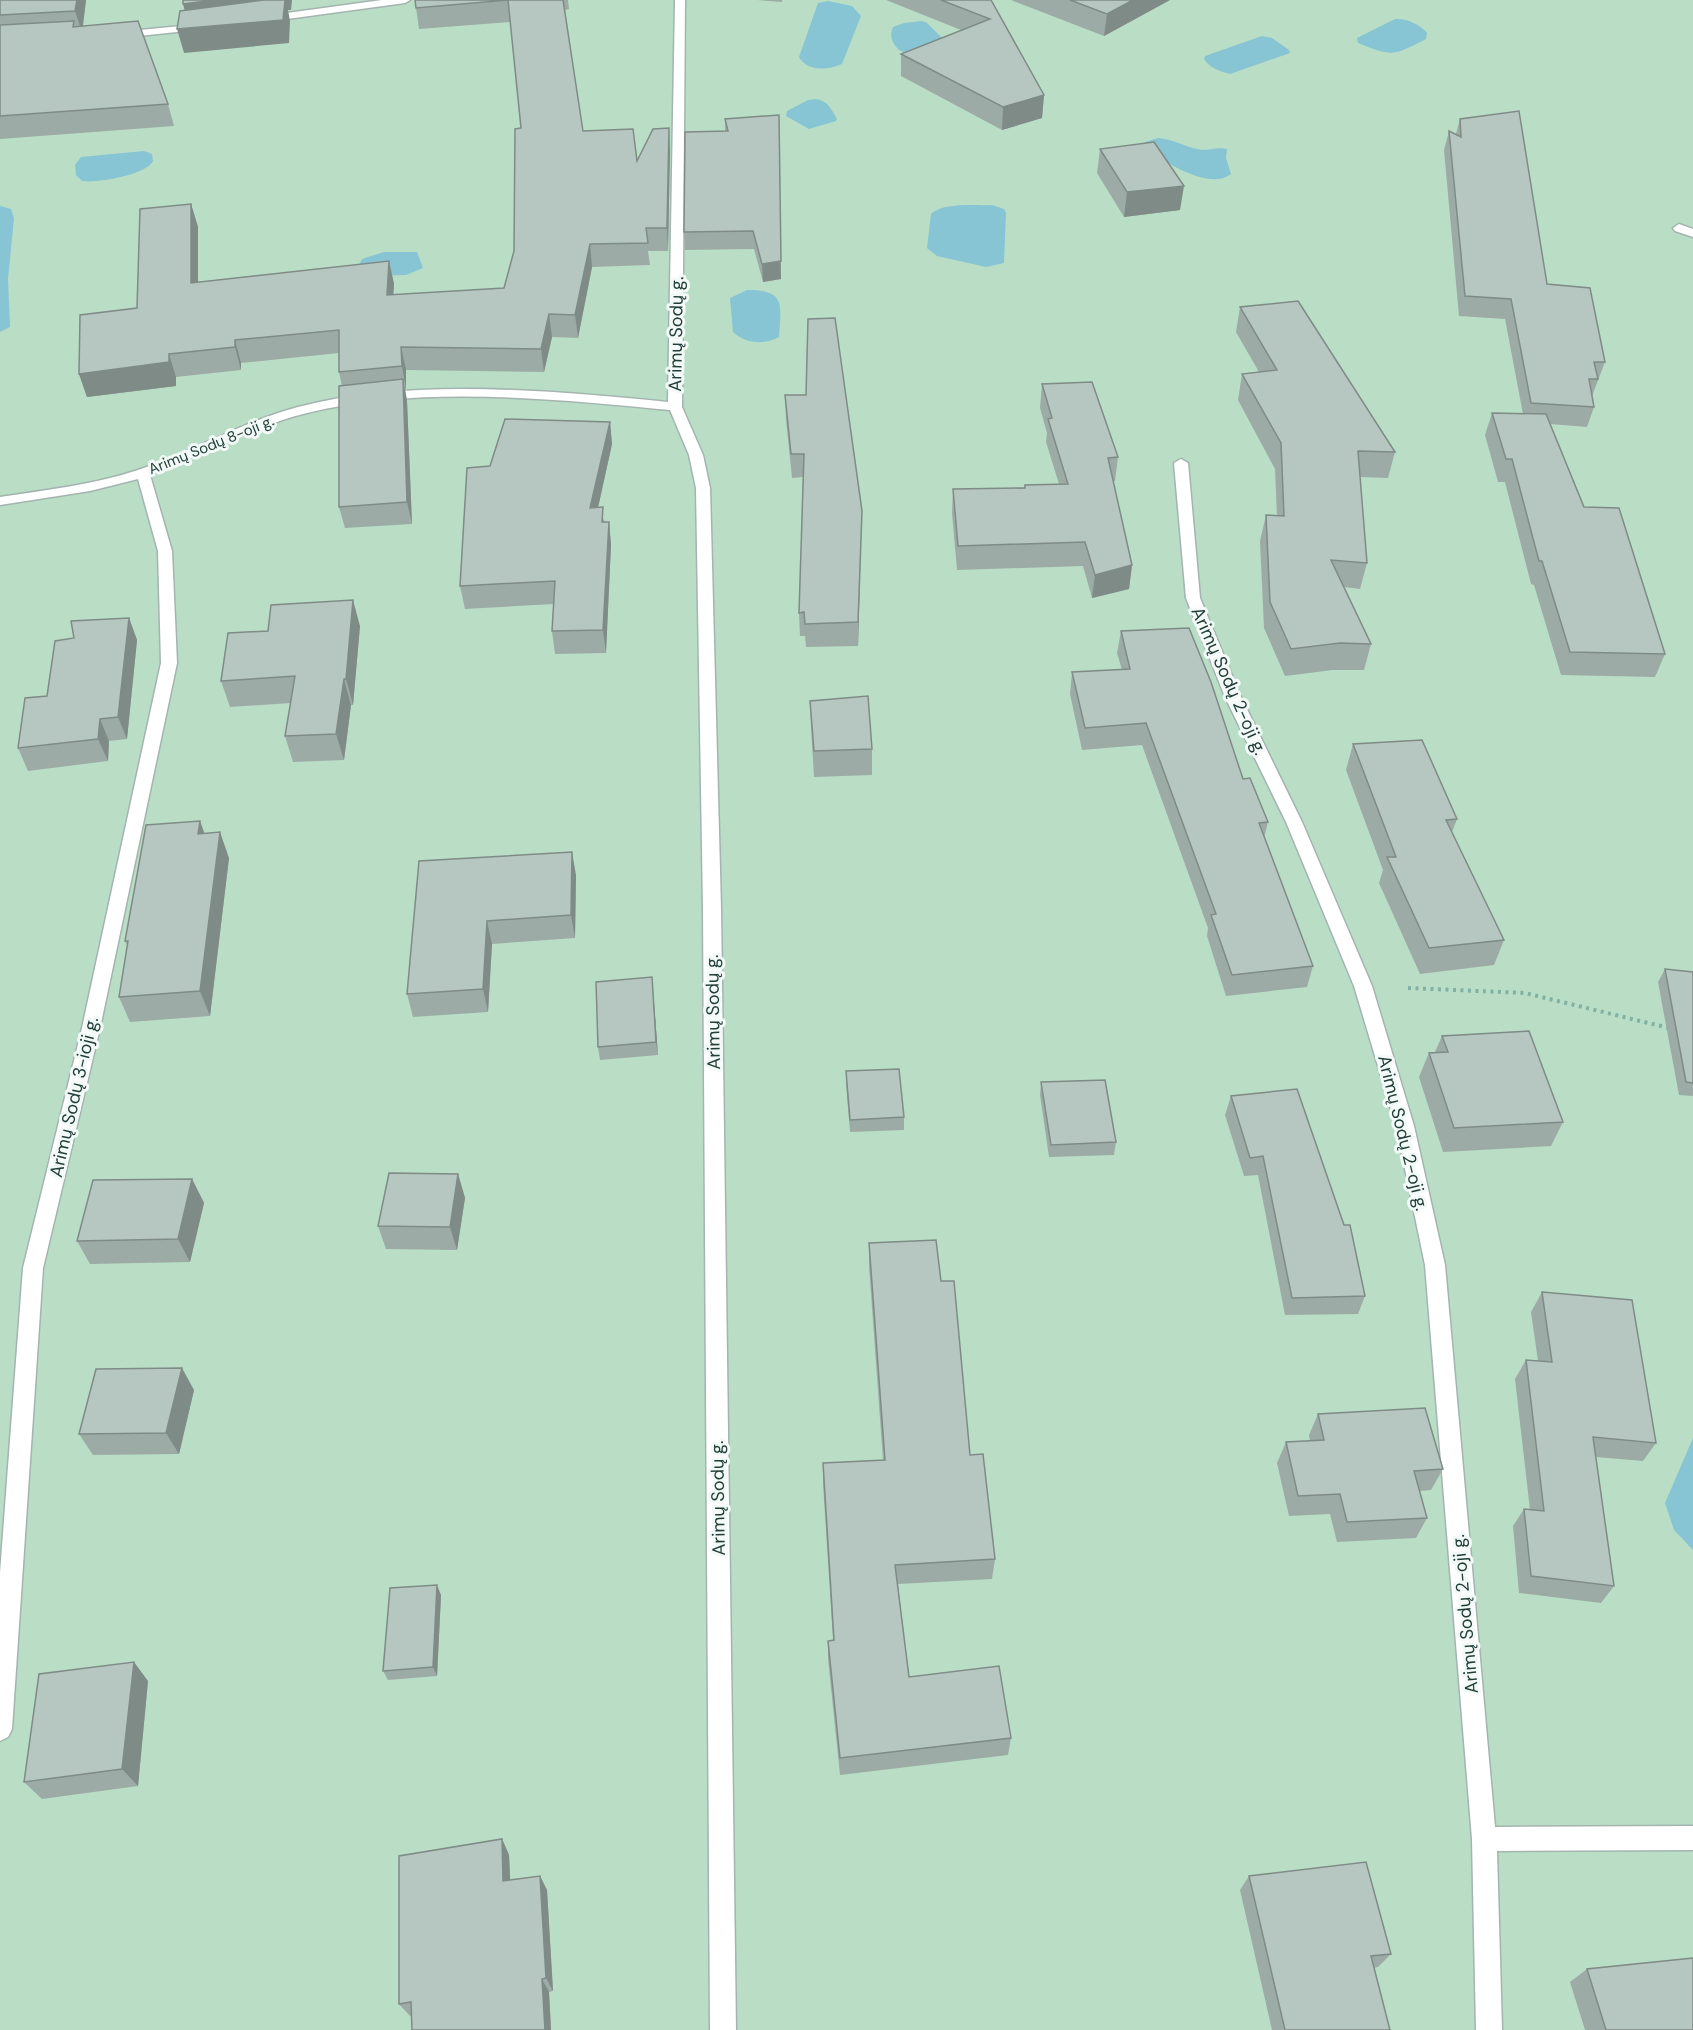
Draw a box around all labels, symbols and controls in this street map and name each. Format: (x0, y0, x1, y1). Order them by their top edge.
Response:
street label: Arimų Sodų g. (663, 276, 689, 392)
street label: Arimų Sodų 8-oji g. (145, 411, 277, 479)
street label: Arimų Sodų 2-oji g. (1186, 603, 1272, 759)
street label: Arimų Sodų g. (700, 954, 726, 1070)
street label: Arimų Sodų 3-ioji g. (44, 1014, 104, 1180)
street label: Arimų Sodų 2-oji g. (1372, 1053, 1434, 1213)
street label: Arimų Sodų g. (705, 1440, 731, 1556)
street label: Arimų Sodų 2-oji g. (1446, 1534, 1484, 1694)

